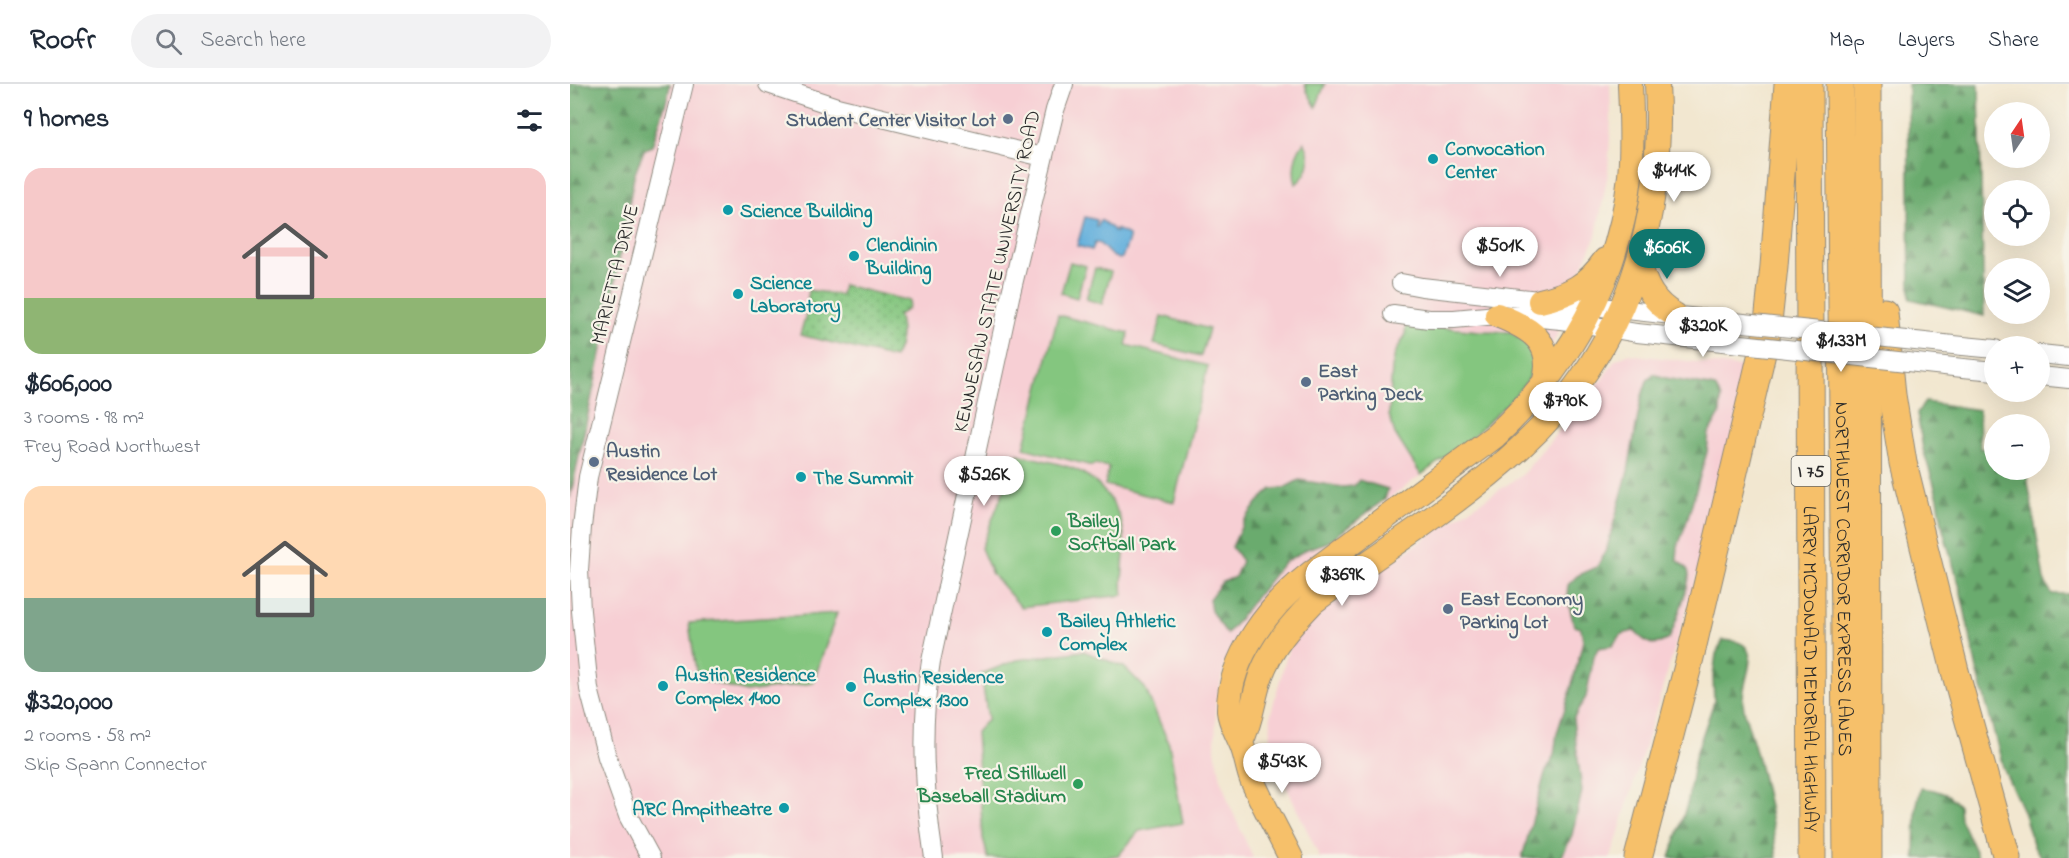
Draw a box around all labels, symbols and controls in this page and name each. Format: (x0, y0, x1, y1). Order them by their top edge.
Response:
search box (131, 14, 551, 68)
text: Roofr (30, 21, 95, 62)
icon: search (152, 25, 185, 58)
text: Search here (200, 25, 306, 57)
text: Map (1829, 26, 1865, 56)
text: Layers (1898, 26, 1955, 56)
text: Share (1988, 26, 2039, 56)
text: 9 homes (24, 101, 109, 139)
north arrow (1984, 102, 2050, 168)
map controls (1984, 102, 2050, 480)
icon: filters (513, 104, 546, 137)
place label: Student Center Visitor Lot (786, 107, 996, 136)
street label: KENNESAW STATE UNIVERSITY ROAD (947, 108, 1050, 436)
marker: Student Center Visitor Lot (1001, 112, 1015, 126)
place label: Convocation Center (1445, 136, 1545, 188)
marker: Convocation Center (1426, 152, 1440, 166)
pin: $414K (1632, 152, 1716, 203)
text: $414K (1652, 157, 1696, 186)
button: locate (1984, 180, 2050, 246)
place label: Science Building (740, 198, 872, 228)
street label: MARIETTA DRIVE (585, 202, 648, 348)
marker: Science Building (721, 203, 735, 217)
icon: home (231, 207, 339, 315)
pin: $501K (1458, 227, 1542, 278)
pin: $606K (1625, 229, 1709, 280)
place label: Clendinin Building (865, 232, 937, 285)
text: $501K (1476, 232, 1524, 261)
text: $606K (1643, 234, 1691, 263)
marker: Clendinin Building (847, 249, 861, 263)
button: layers (1984, 258, 2050, 324)
place label: Science Laboratory (750, 270, 841, 323)
marker: Science Laboratory (731, 287, 745, 301)
pin: $320K (1661, 307, 1745, 358)
text: $320K (1679, 312, 1727, 341)
pin: $1.33M (1792, 322, 1890, 373)
text: $1.33M (1815, 327, 1867, 356)
button: + (1984, 336, 2050, 402)
place label: East Parking Deck (1318, 358, 1424, 411)
text: $606,000 (24, 366, 112, 404)
marker: East Parking Deck (1299, 375, 1313, 389)
pin: $790K (1523, 382, 1607, 433)
text: $790K (1543, 387, 1587, 416)
street label: NORTHWEST CORRIDOR EXPRESS LANES (1826, 402, 1858, 757)
text: 3 rooms · 98 m² (24, 404, 144, 433)
button: − (1984, 414, 2050, 480)
text: Frey Road Northwest (24, 433, 200, 462)
place label: Austin Residence Lot (606, 438, 717, 490)
marker: Austin Residence Lot (587, 455, 601, 469)
pin: $526K (942, 456, 1026, 507)
road number: I 75 (1792, 456, 1830, 486)
text: $526K (958, 461, 1010, 490)
place label: The Summit (813, 465, 914, 494)
marker: The Summit (794, 470, 808, 484)
street label: LARRY MCDONALD MEMORIAL HIGHWAY (1794, 506, 1824, 832)
place label: Bailey Softball Park (1067, 508, 1177, 560)
marker: Bailey Softball Park (1049, 524, 1063, 538)
icon: home (231, 525, 339, 633)
pin: $369K (1300, 556, 1384, 607)
text: $369K (1320, 561, 1364, 590)
place label: East Economy Parking Lot (1460, 586, 1583, 639)
marker: East Economy Parking Lot (1441, 602, 1455, 616)
place label: Bailey Athletic Complex (1058, 608, 1176, 660)
marker: Bailey Athletic Complex (1040, 625, 1054, 639)
place label: Austin Residence Complex 1400 (675, 662, 817, 714)
place label: Austin Residence Complex 1300 (863, 664, 1005, 716)
marker: Austin Residence Complex 1400 (656, 679, 670, 693)
marker: Austin Residence Complex 1300 (844, 680, 858, 694)
text: $320,000 (24, 684, 113, 722)
text: 2 rooms · 58 m² (24, 722, 151, 751)
pin: $543K (1240, 743, 1324, 794)
text: $543K (1257, 748, 1307, 777)
text: Skip Spann Connector (24, 751, 207, 780)
place label: Fred Stillwell Baseball Stadium (916, 760, 1066, 812)
marker: Fred Stillwell Baseball Stadium (1071, 777, 1085, 791)
place label: ARC Ampitheatre (632, 796, 773, 825)
marker: ARC Ampitheatre (777, 801, 791, 815)

